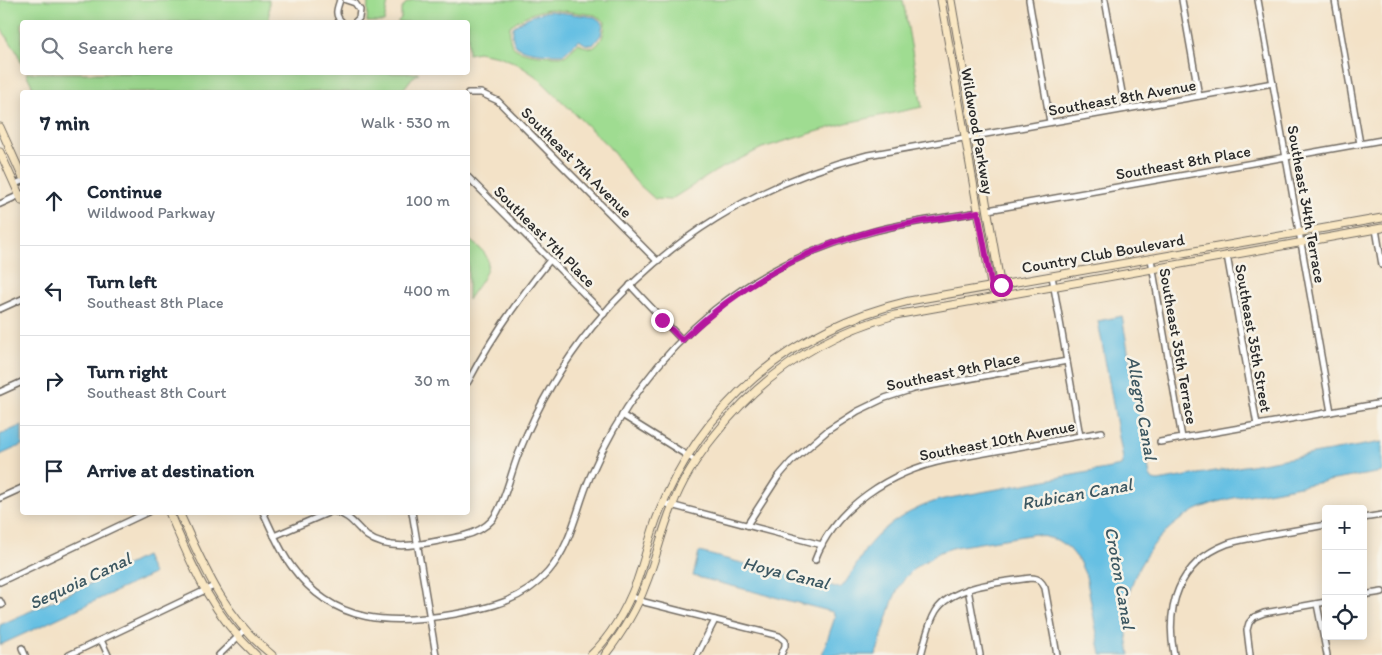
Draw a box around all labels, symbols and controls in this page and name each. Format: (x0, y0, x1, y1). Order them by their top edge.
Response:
search box (20, 20, 470, 75)
icon: search (38, 34, 66, 62)
text: Search here (78, 36, 173, 59)
street label: Wildwood Parkway (957, 66, 998, 196)
street label: Southeast 8th Avenue (1047, 75, 1198, 120)
street label: Southeast 7th Avenue (517, 103, 636, 222)
text: 7 min (40, 110, 89, 135)
text: Walk · 530 m (361, 113, 450, 132)
street label: Southeast 34th Terrace (1283, 124, 1330, 285)
street label: Southeast 8th Place (1114, 141, 1252, 184)
text: Continue (87, 180, 162, 203)
street label: Southeast 7th Place (490, 182, 599, 291)
icon: ahead (40, 187, 68, 215)
text: 100 m (406, 191, 450, 210)
text: Wildwood Parkway (87, 203, 215, 222)
street label: Country Club Boulevard (1020, 230, 1186, 277)
street label: Southeast 35th Street (1231, 262, 1276, 414)
street label: Southeast 35th Terrace (1155, 266, 1202, 426)
text: Turn left (87, 270, 157, 293)
route start (990, 274, 1013, 297)
icon: left (40, 277, 68, 305)
text: 400 m (404, 281, 450, 300)
text: Southeast 8th Place (87, 293, 224, 312)
route end (651, 309, 674, 332)
street label: Southeast 9th Place (884, 348, 1022, 395)
water label: Allegro Canal (1122, 354, 1162, 463)
text: Turn right (87, 360, 168, 383)
icon: right (40, 367, 68, 395)
text: 30 m (414, 371, 450, 390)
text: Southeast 8th Court (87, 383, 226, 402)
street label: Southeast 10th Avenue (918, 416, 1077, 465)
icon: arrive (40, 457, 68, 485)
text: Arrive at destination (87, 459, 254, 482)
water label: Rubican Canal (1020, 473, 1136, 515)
map controls (1322, 505, 1367, 640)
button: + (1322, 505, 1367, 550)
water label: Croton Canal (1100, 525, 1140, 633)
water label: Sequoia Canal (26, 547, 136, 614)
button: − (1322, 550, 1367, 595)
water label: Hoya Canal (741, 552, 833, 595)
button: locate (1322, 595, 1367, 640)

